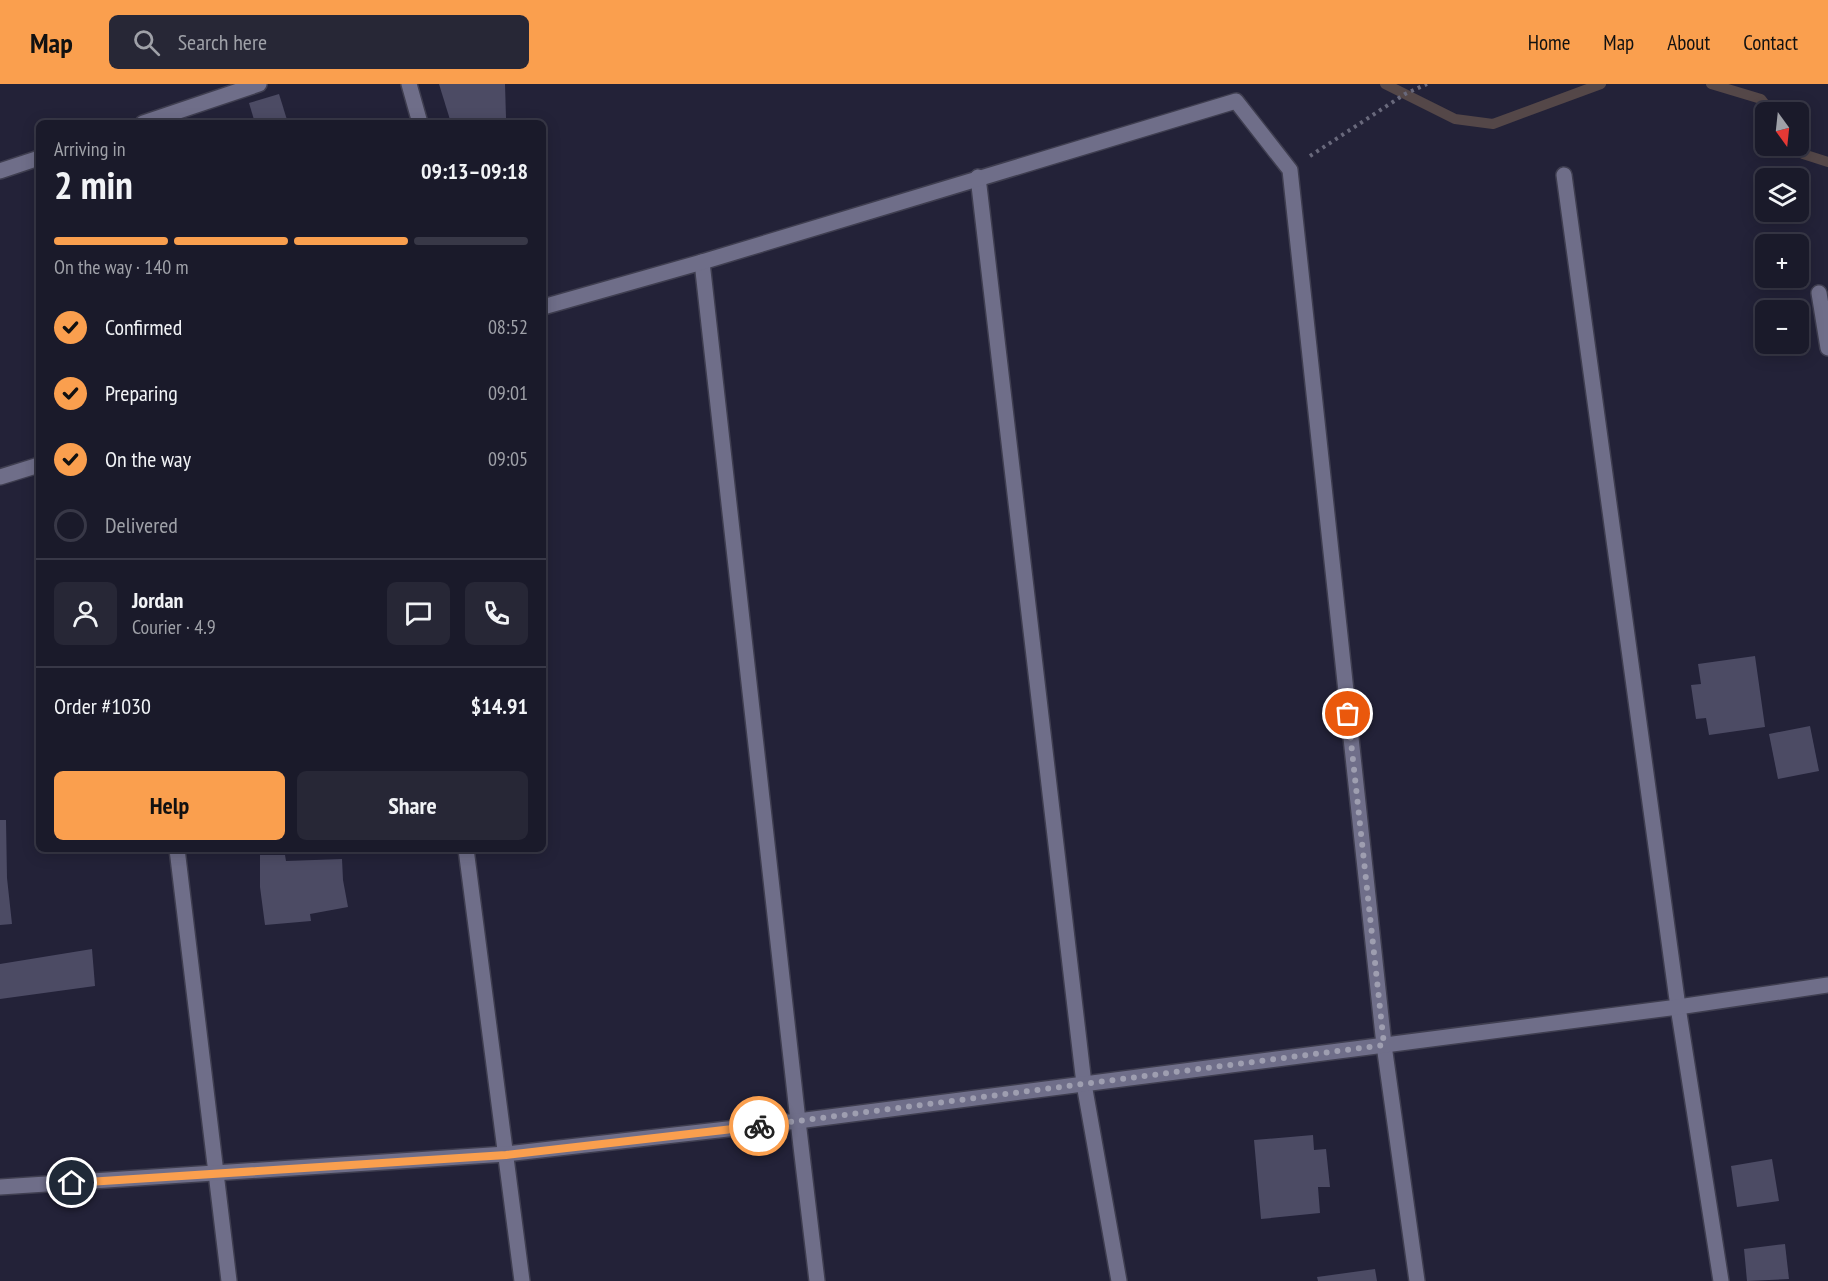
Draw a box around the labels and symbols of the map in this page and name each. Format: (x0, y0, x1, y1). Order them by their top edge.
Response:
north arrow (1755, 102, 1809, 156)
pin (1322, 688, 1373, 739)
courier (729, 1096, 789, 1156)
pin (46, 1157, 97, 1208)

